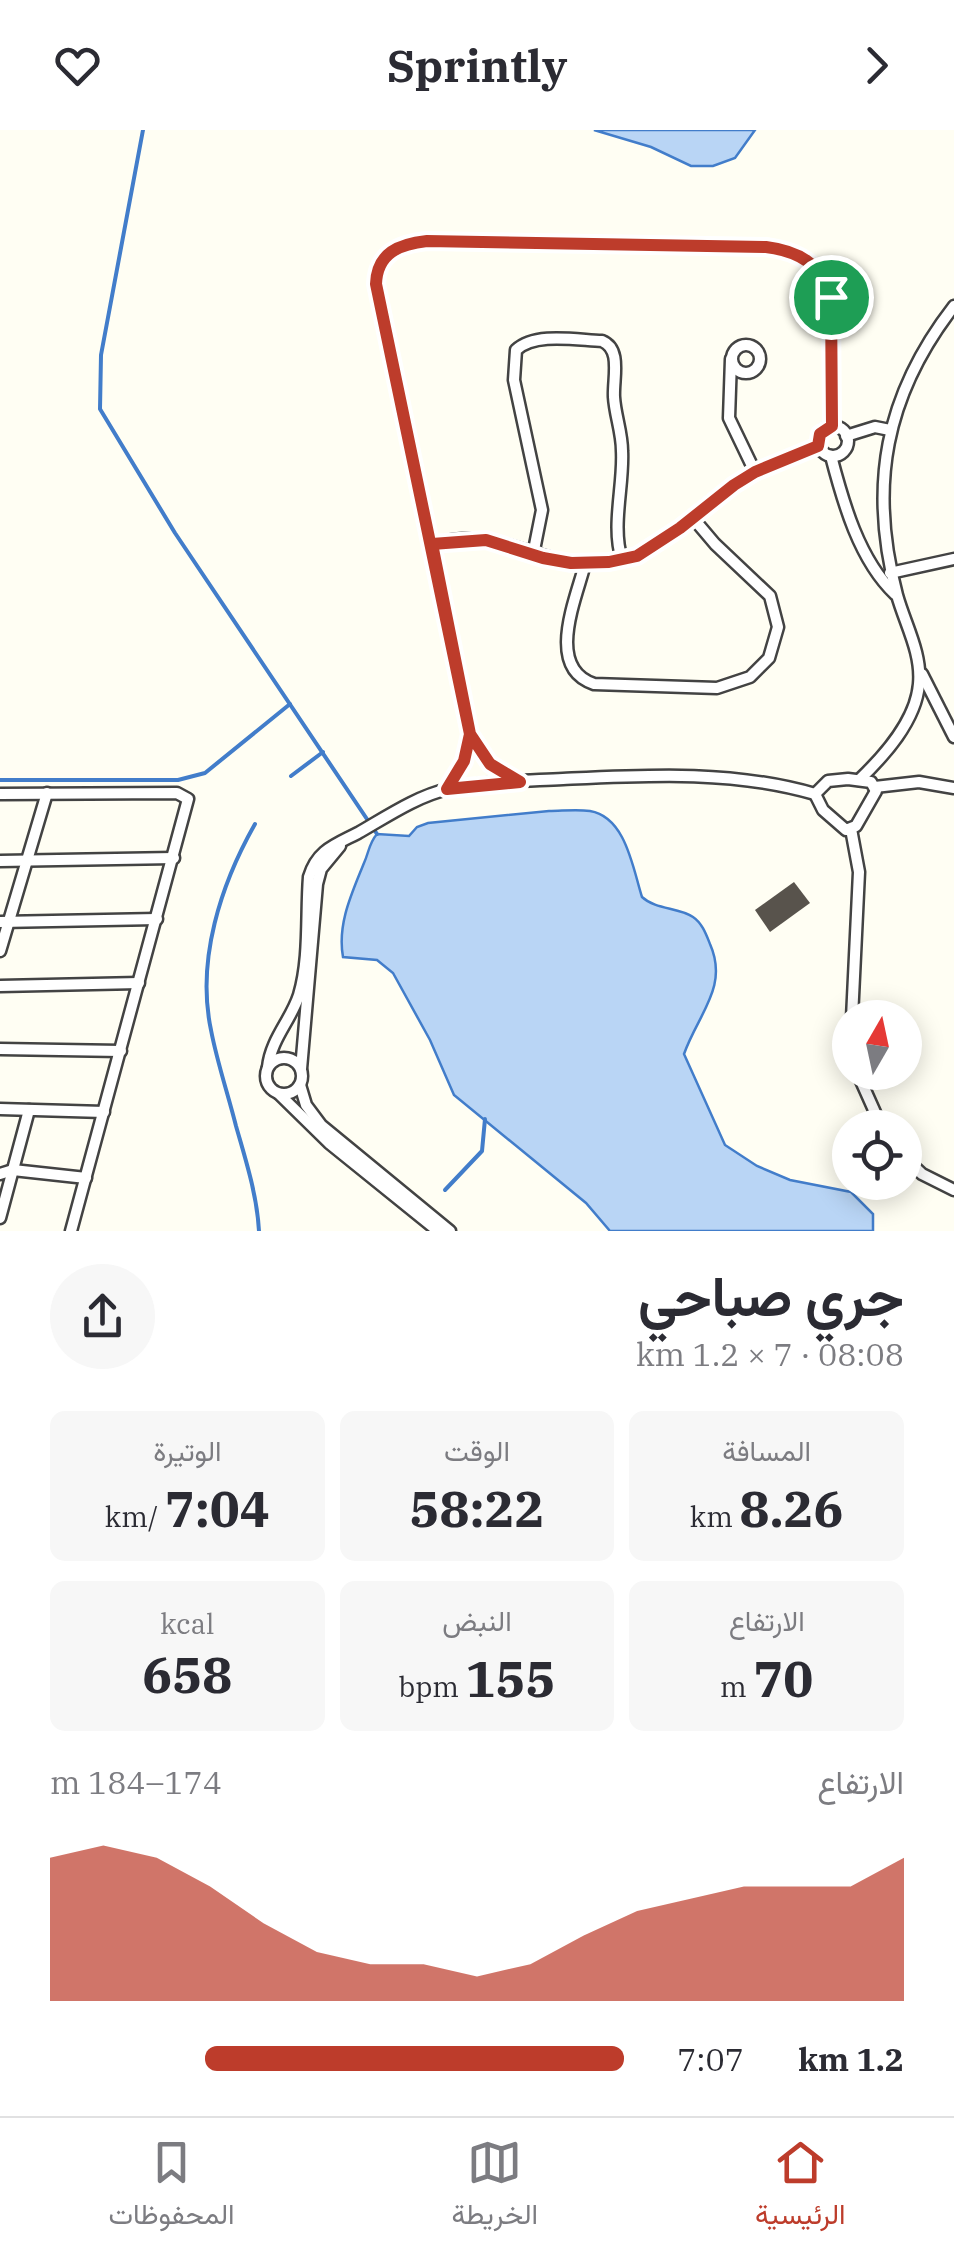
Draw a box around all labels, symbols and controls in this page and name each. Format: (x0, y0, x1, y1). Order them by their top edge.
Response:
text: Sprintly (387, 36, 567, 94)
icon: heart (50, 38, 105, 93)
icon: forward (849, 38, 904, 93)
pin (789, 255, 874, 340)
icon: arrive (804, 270, 859, 325)
north arrow (832, 1000, 922, 1090)
map controls (832, 1000, 922, 1200)
button: locate (832, 1110, 922, 1200)
text: جري صباحي (638, 1260, 904, 1331)
button: share (50, 1264, 155, 1369)
text: 08:08 · 7 × 1.2 km (636, 1333, 904, 1375)
text: الوتيرة (153, 1432, 222, 1469)
text: الوقت (444, 1432, 510, 1469)
text: المسافة (722, 1432, 811, 1469)
text: 7:04 (165, 1476, 270, 1541)
text: 58:22 (409, 1476, 545, 1541)
text: 8.26 (739, 1476, 844, 1541)
text: /km (105, 1498, 165, 1535)
text: km (690, 1498, 739, 1535)
text: النبض (442, 1602, 512, 1639)
text: الارتفاع (729, 1602, 805, 1639)
text: kcal (160, 1605, 214, 1642)
text: 658 (142, 1642, 232, 1707)
text: 155 (466, 1646, 556, 1711)
text: 70 (753, 1646, 813, 1711)
text: bpm (398, 1668, 466, 1705)
text: m (720, 1668, 753, 1705)
text: 174–184 m (50, 1761, 222, 1803)
text: الارتفاع (817, 1761, 904, 1803)
text: 7:07 (677, 2038, 744, 2080)
text: 1.2 km (798, 2038, 904, 2080)
tab: المحفوظات (108, 2135, 235, 2239)
tab: الخريطة (452, 2135, 538, 2239)
tab: الرئيسية (755, 2135, 846, 2239)

